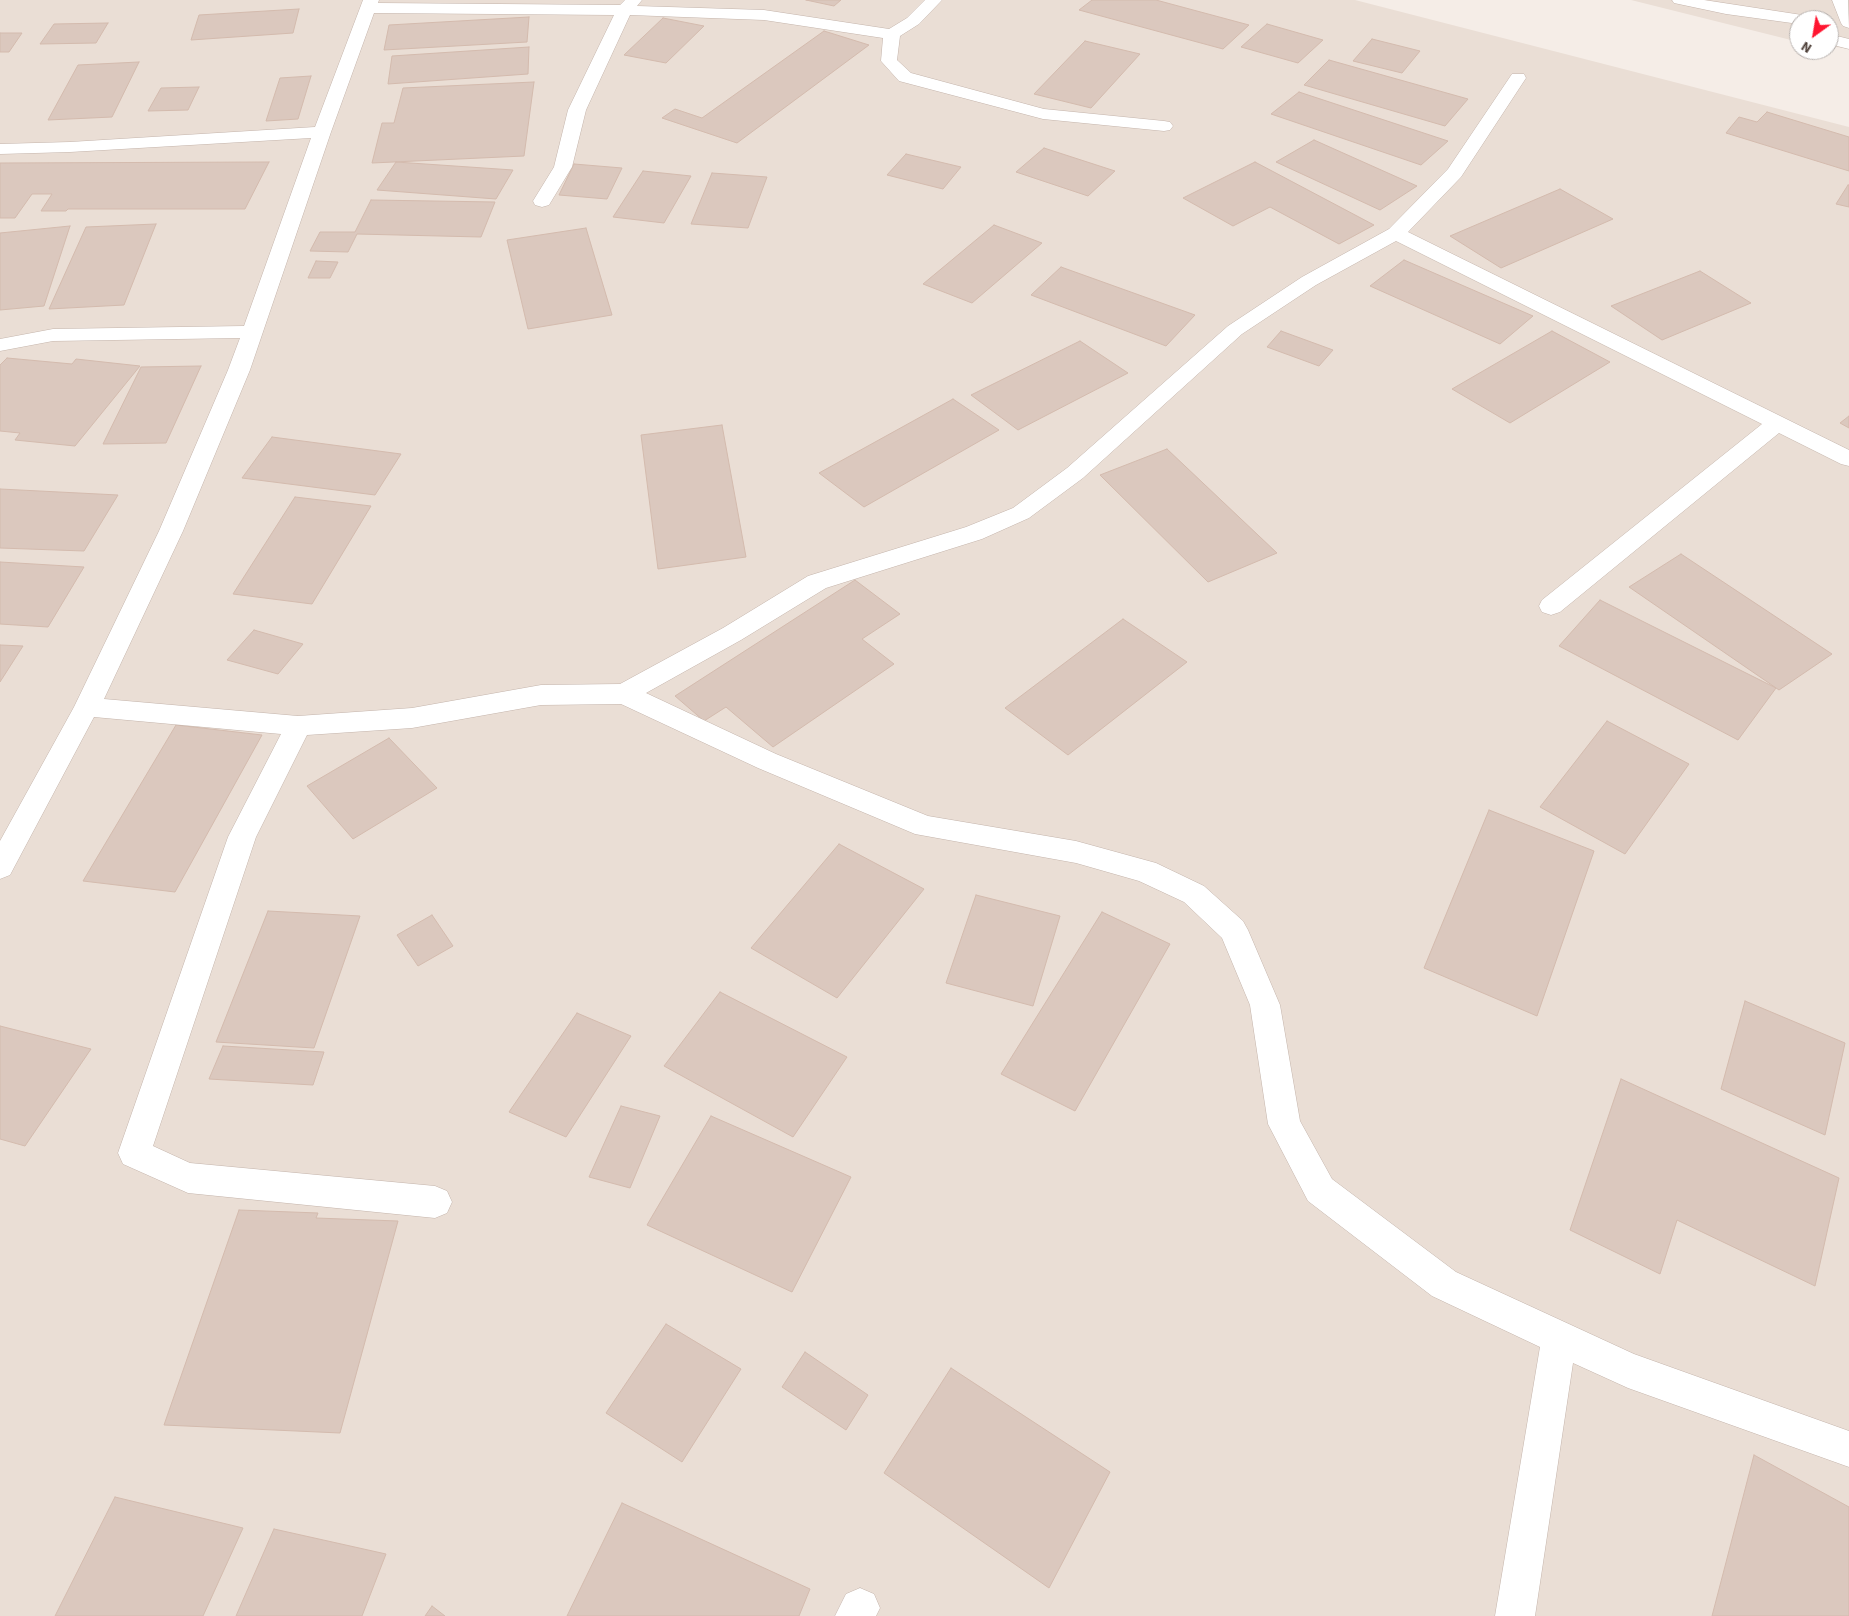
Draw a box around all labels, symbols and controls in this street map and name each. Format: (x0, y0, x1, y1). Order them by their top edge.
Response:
north arrow (1789, 10, 1839, 60)
text: N (1797, 36, 1816, 58)

